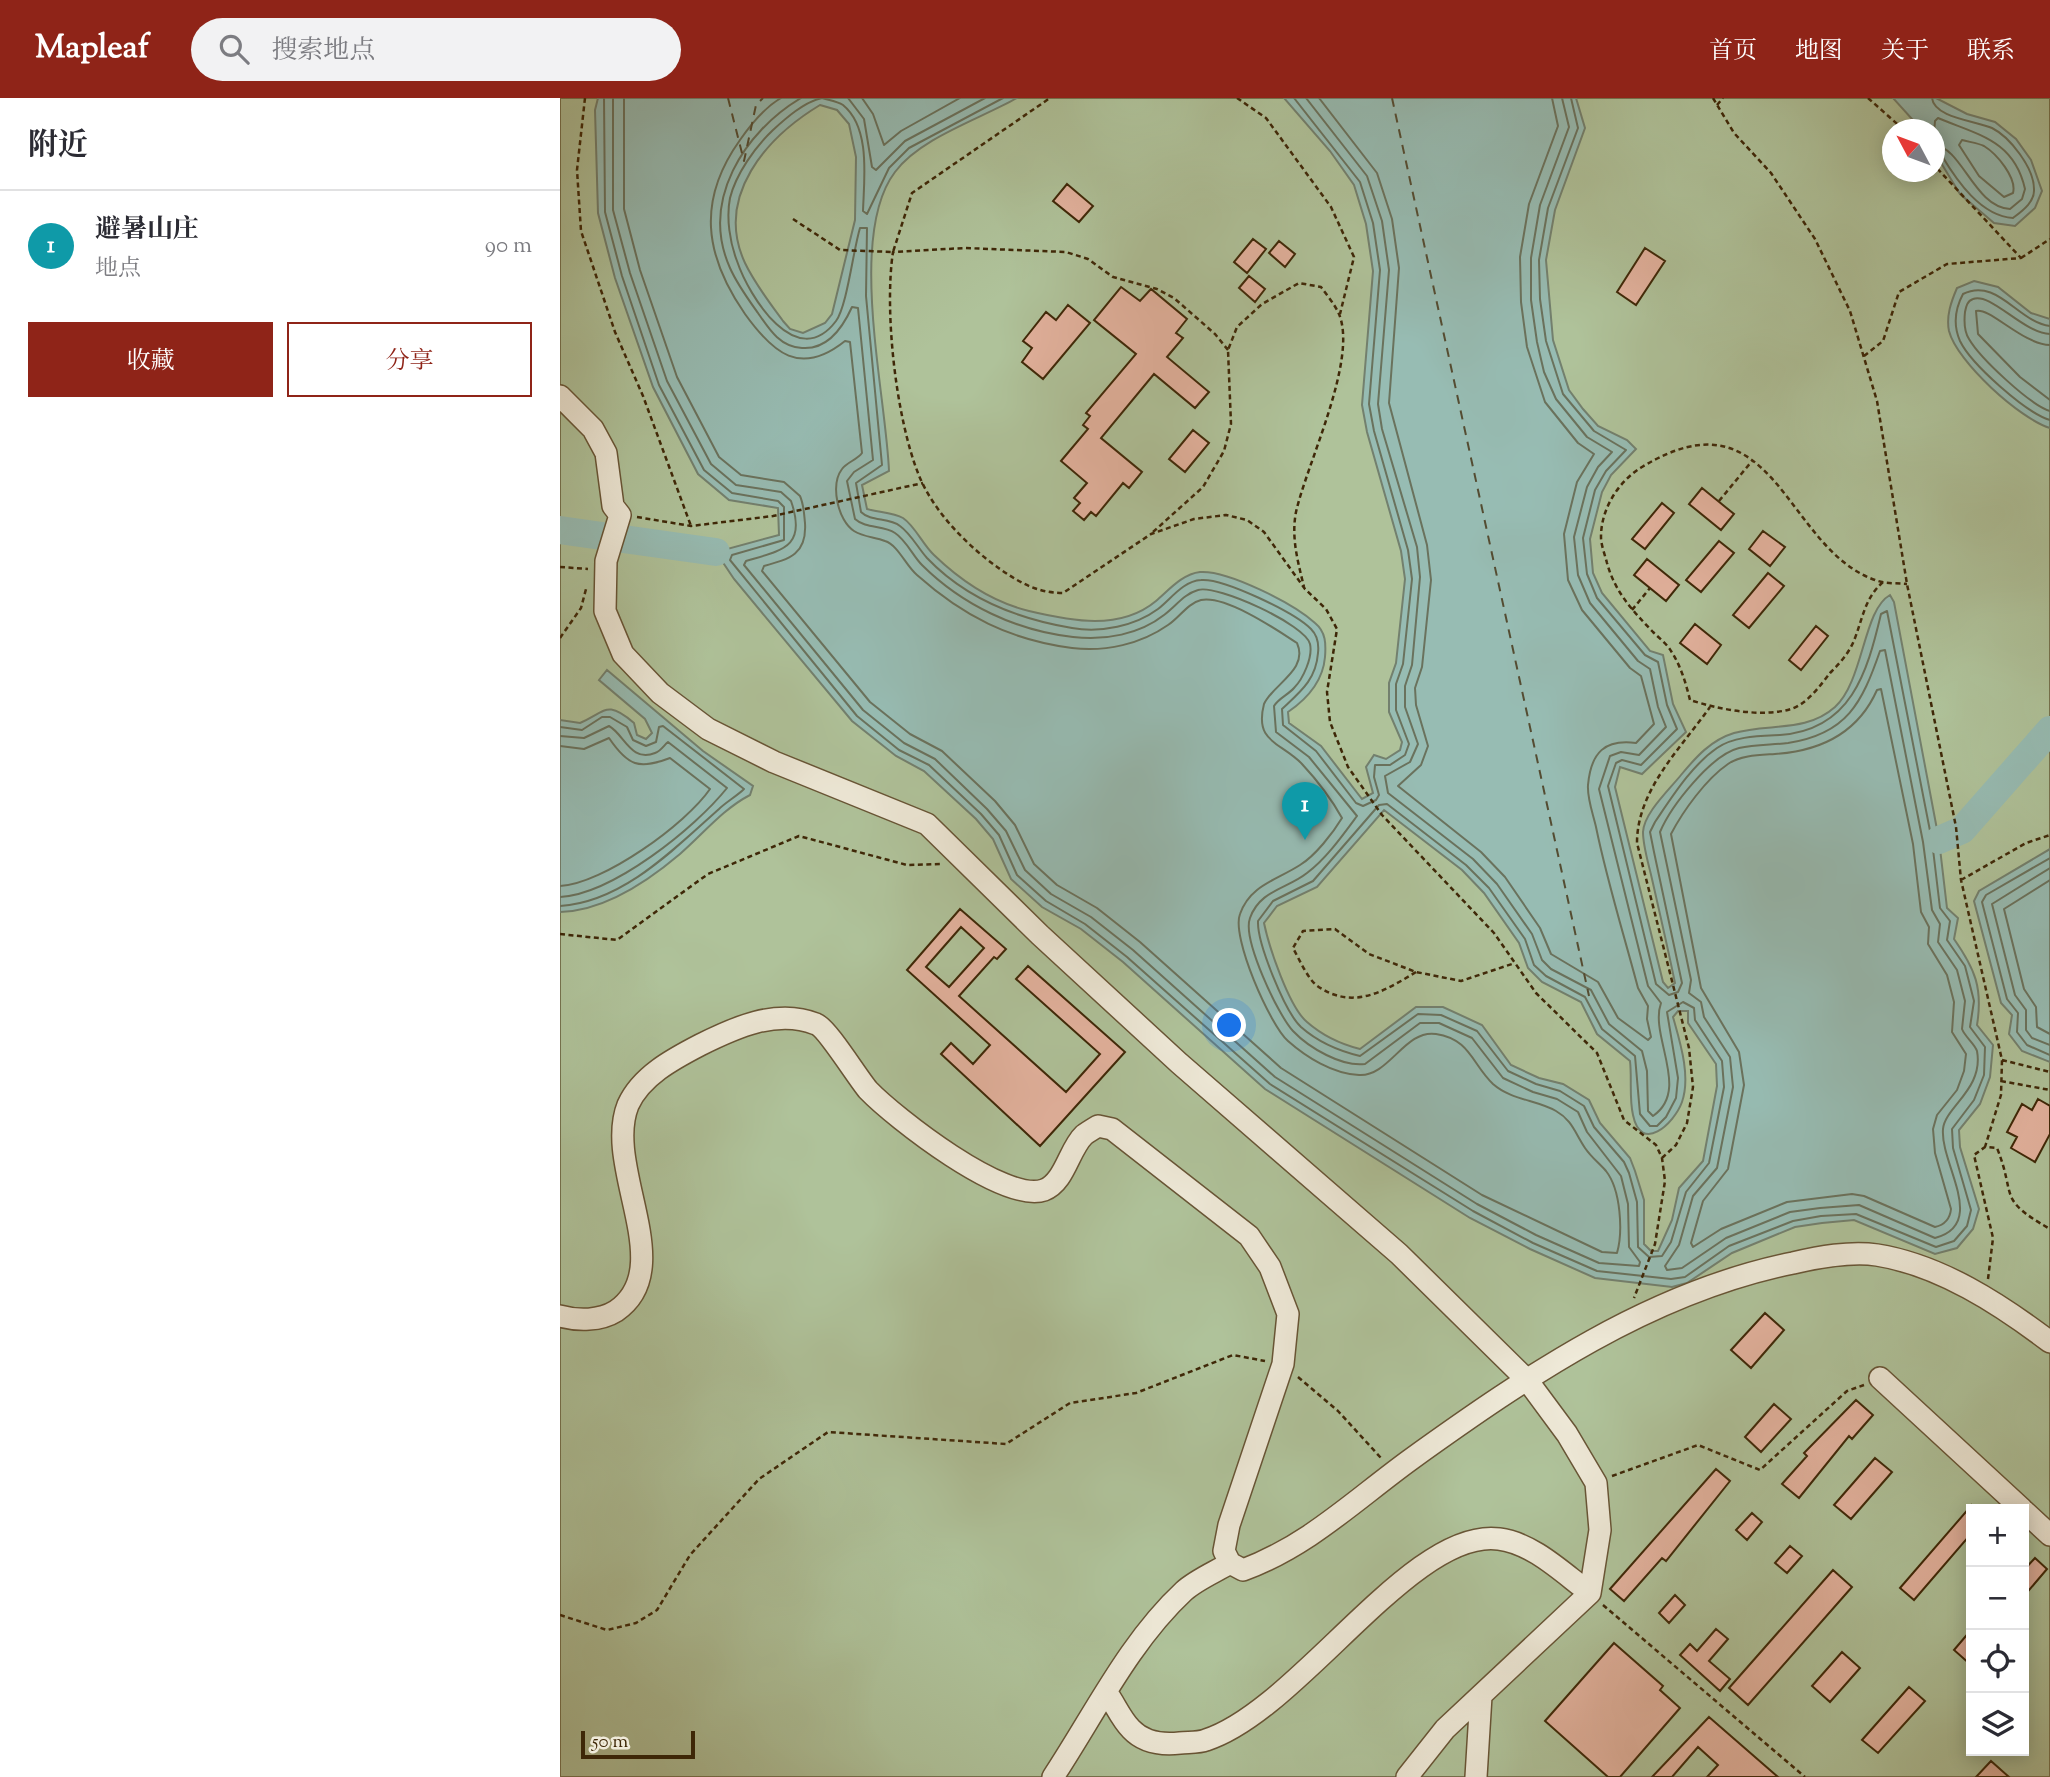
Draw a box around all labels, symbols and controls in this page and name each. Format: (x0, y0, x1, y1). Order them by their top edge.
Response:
search box (191, 18, 681, 81)
text: Mapleaf (35, 25, 149, 73)
icon: search (215, 30, 253, 68)
text: 搜索地点 (271, 33, 375, 70)
text: 首页 (1709, 35, 1757, 69)
text: 地图 (1795, 35, 1843, 69)
text: 关于 (1881, 35, 1929, 69)
text: 联系 (1967, 35, 2015, 69)
north arrow (1882, 119, 1945, 182)
text: 附近 (28, 125, 88, 168)
text: 避暑山庄 (95, 212, 199, 249)
text: 1 (47, 230, 55, 263)
text: 90 m (485, 230, 532, 263)
text: 地点 (95, 253, 141, 286)
button: 收藏 (28, 322, 273, 397)
button: 分享 (287, 322, 532, 397)
pin: 1 (1282, 782, 1328, 840)
your location (1212, 1008, 1246, 1042)
map controls (1966, 1504, 2029, 1756)
button: + (1966, 1504, 2029, 1567)
button: − (1966, 1567, 2029, 1630)
button: locate (1966, 1630, 2029, 1693)
button: layers (1966, 1693, 2029, 1756)
scale bar (581, 1728, 695, 1760)
text: 50 m (592, 1729, 628, 1756)

